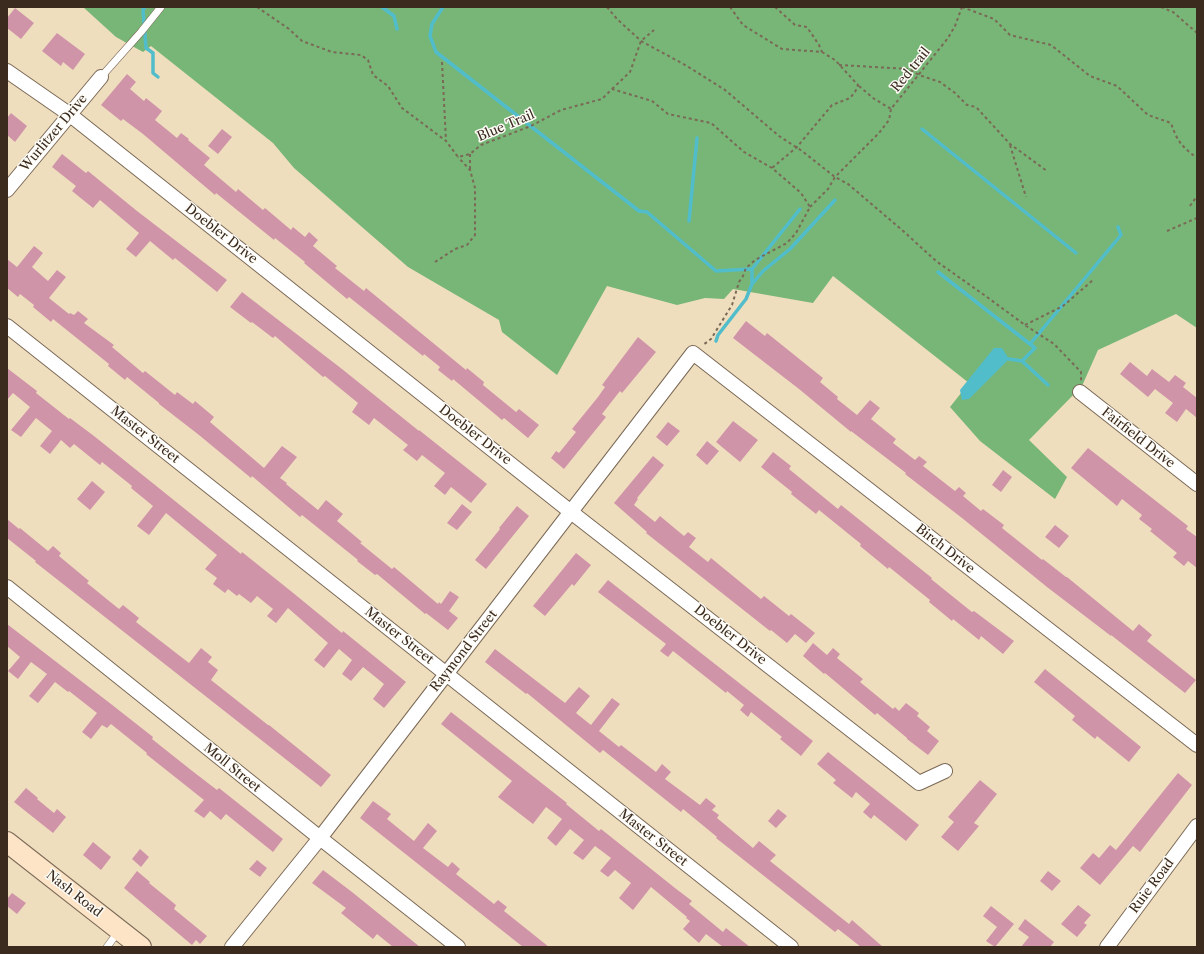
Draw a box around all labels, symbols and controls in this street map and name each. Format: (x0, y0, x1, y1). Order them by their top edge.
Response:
street label: Red trail (888, 45, 934, 95)
street label: Wurlitzer Drive (17, 91, 91, 175)
street label: Blue Trail (475, 107, 537, 145)
street label: Doebler Drive (182, 201, 260, 267)
street label: Doebler Drive (436, 402, 514, 468)
street label: Master Street (107, 403, 183, 467)
street label: Fairfield Drive (1098, 405, 1178, 471)
street label: Birch Drive (912, 521, 978, 577)
street label: Doebler Drive (691, 602, 769, 668)
street label: Master Street (361, 604, 437, 668)
street label: Raymond Street (427, 607, 501, 695)
street label: Moll Street (200, 740, 264, 796)
street label: Master Street (615, 806, 691, 870)
street label: Ruie Road (1126, 856, 1178, 916)
street label: Nash Road (43, 867, 105, 921)

